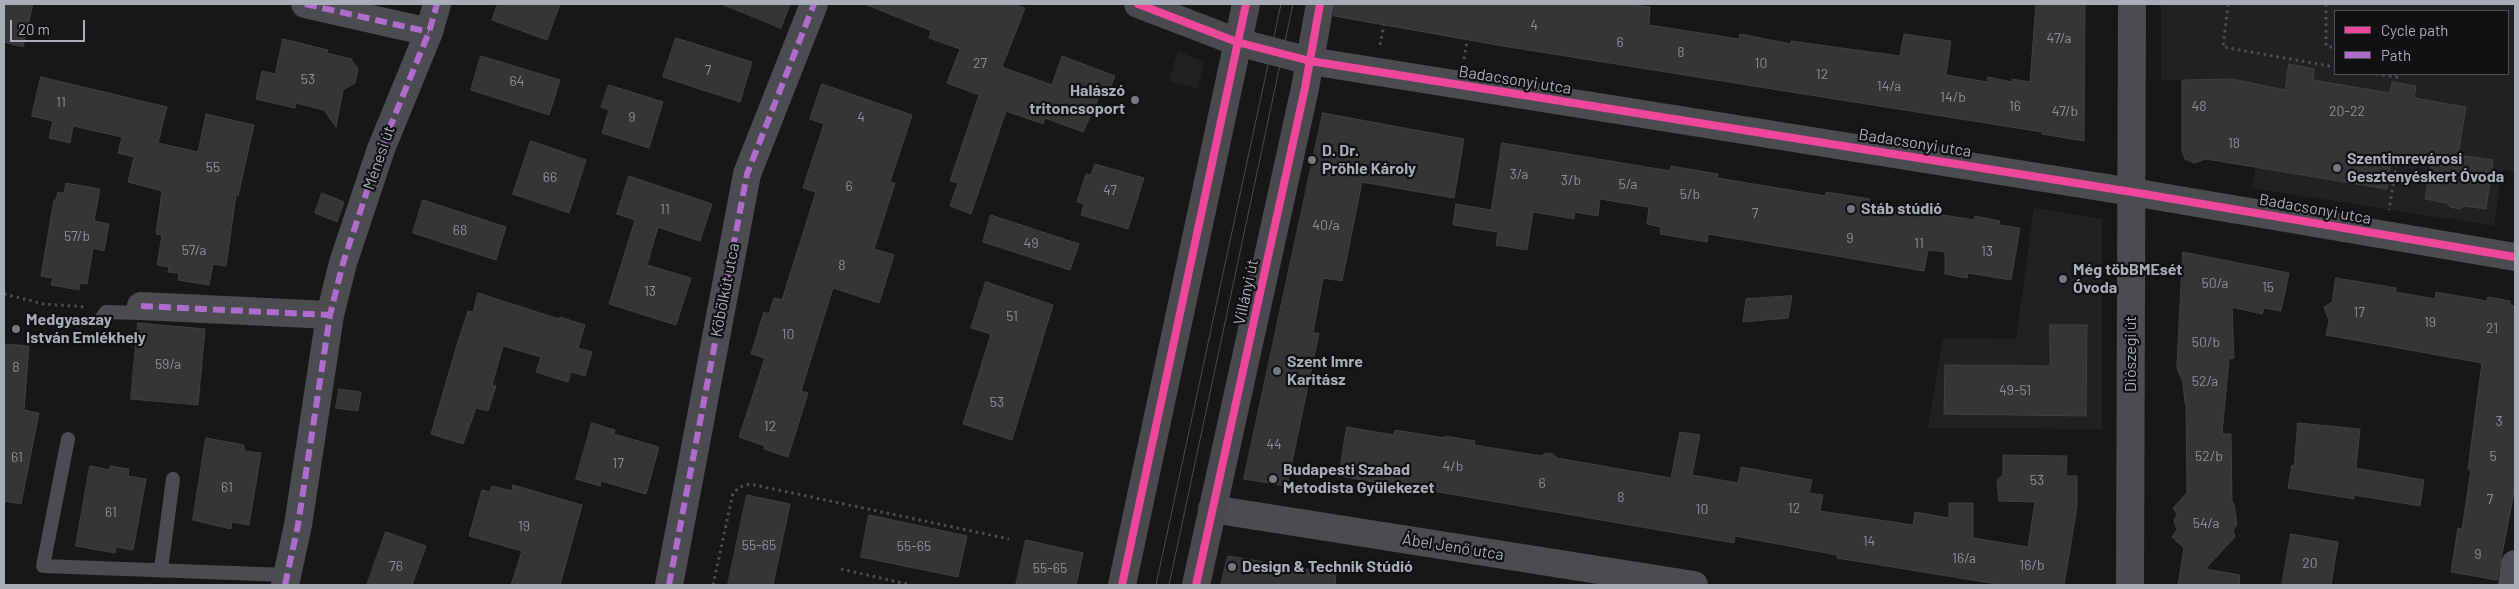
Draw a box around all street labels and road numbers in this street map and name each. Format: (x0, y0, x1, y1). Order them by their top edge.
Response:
street label: Badacsonyi utca (1457, 62, 1573, 98)
street label: Ménesi út (359, 124, 399, 192)
street label: Badacsonyi utca (1857, 125, 1973, 161)
street label: Badacsonyi utca (2257, 190, 2373, 228)
street label: Köbölkút utca (706, 241, 744, 339)
street label: Villányi út (1230, 257, 1262, 327)
street label: Diószegi út (2121, 316, 2141, 392)
street label: Ábel Jenő utca (1401, 530, 1505, 564)

